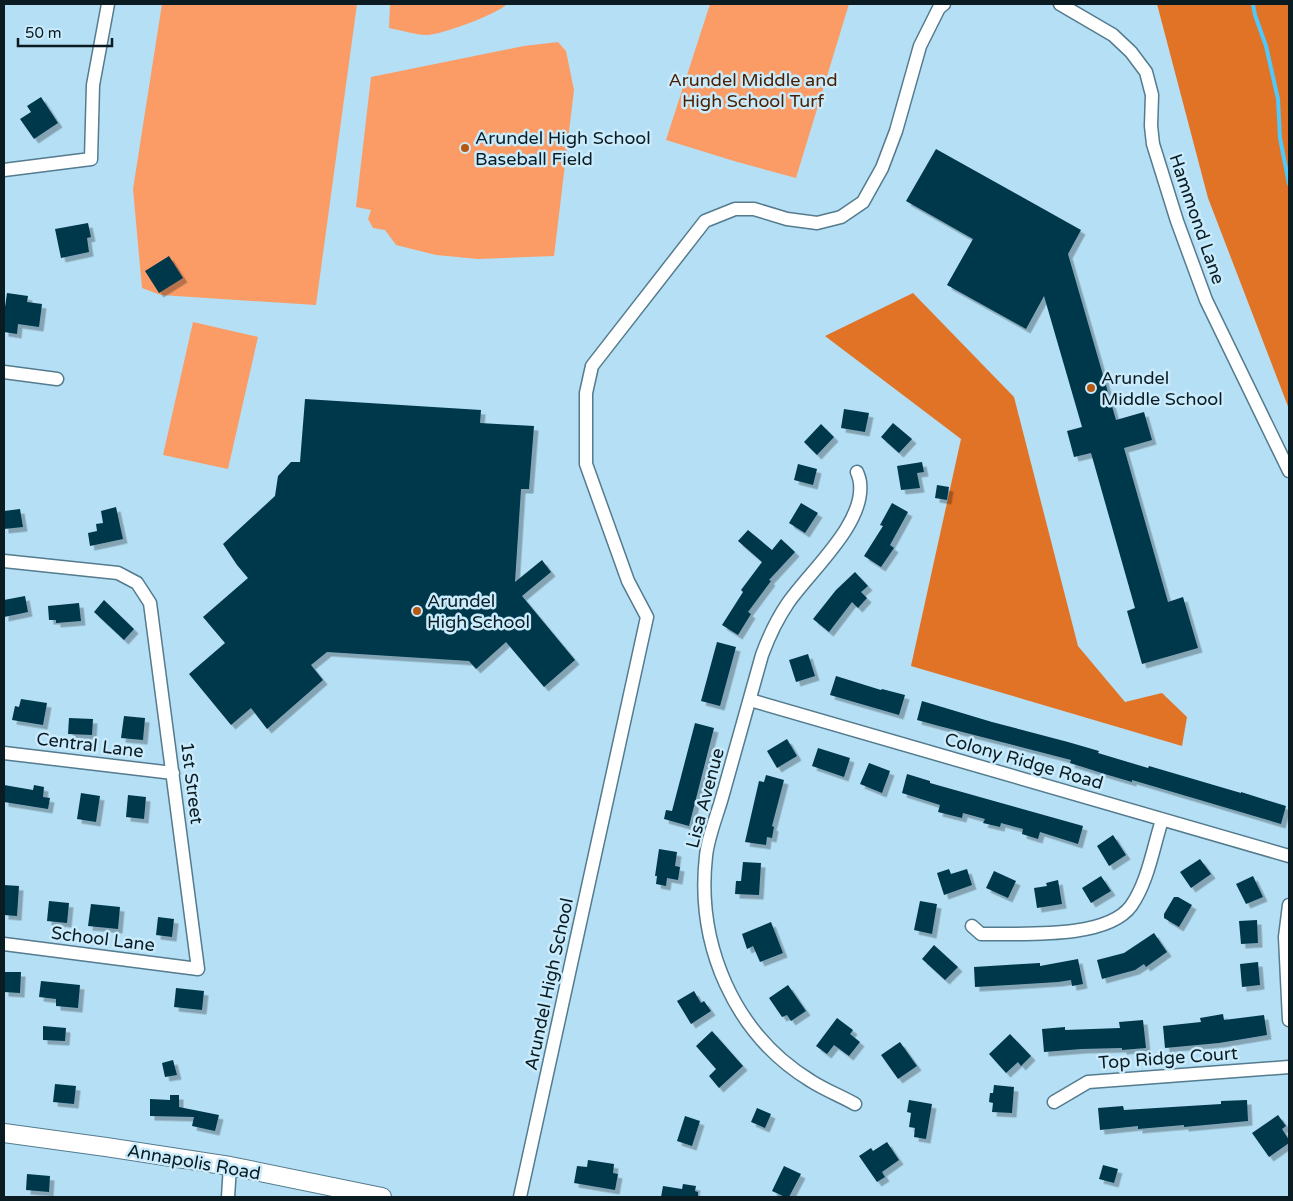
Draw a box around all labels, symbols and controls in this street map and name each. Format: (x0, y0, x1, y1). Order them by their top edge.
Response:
scale bar (18, 15, 111, 47)
text: 50 m (25, 24, 62, 42)
park label: Arundel Middle and High School Turf (668, 69, 838, 112)
place label: Arundel High School Baseball Field (475, 127, 651, 170)
marker: Arundel High School Baseball Field (459, 142, 471, 154)
street label: Hammond Lane (1164, 151, 1230, 287)
place label: Arundel Middle School (1101, 367, 1223, 410)
marker: Arundel Middle School (1085, 382, 1097, 394)
place label: Arundel High School (427, 590, 530, 633)
marker: Arundel High School (411, 605, 423, 617)
street label: Central Lane (35, 728, 145, 762)
street label: Colony Ridge Road (942, 728, 1106, 794)
street label: 1st Street (176, 741, 208, 826)
street label: Lisa Avenue (681, 746, 729, 850)
street label: Arundel High School (520, 896, 578, 1072)
street label: School Lane (50, 922, 156, 956)
street label: Top Ridge Court (1098, 1042, 1239, 1074)
street label: Annapolis Road (126, 1139, 262, 1185)

